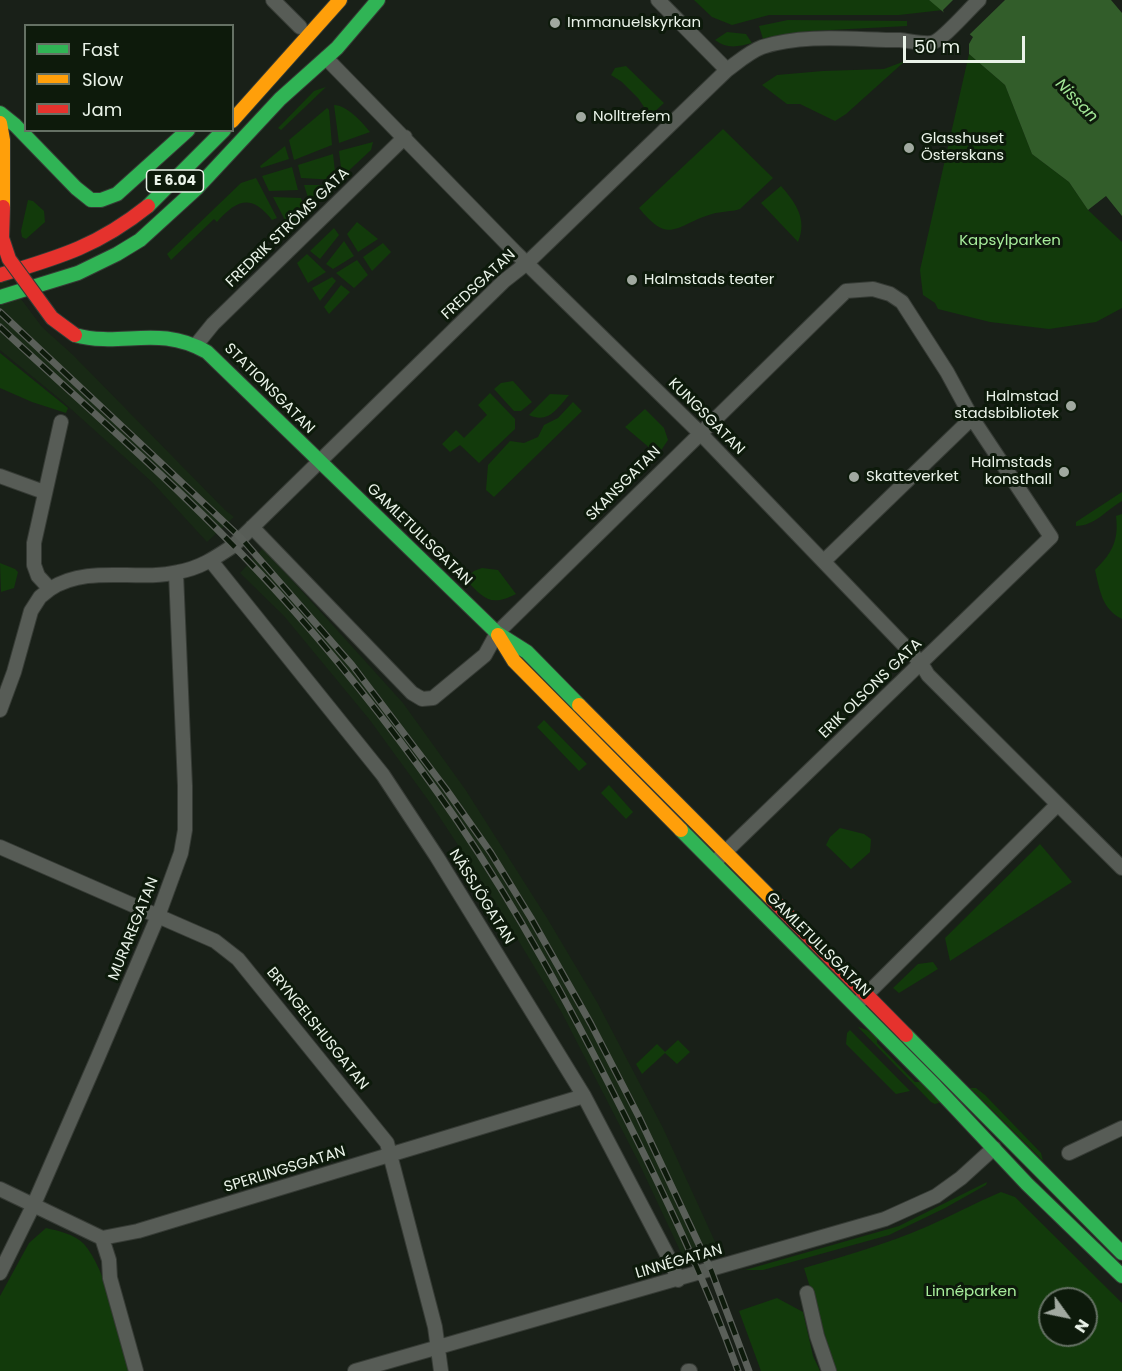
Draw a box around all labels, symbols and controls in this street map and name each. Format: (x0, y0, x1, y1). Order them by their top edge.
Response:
place label: Immanuelskyrkan (567, 14, 701, 32)
marker: Immanuelskyrkan (548, 16, 562, 30)
legend (24, 24, 234, 132)
scale bar (906, 24, 1028, 62)
text: 50 m (914, 34, 960, 59)
text: Fast (82, 37, 119, 62)
text: Slow (82, 67, 123, 92)
water label: Nissan (1051, 75, 1101, 127)
text: Jam (82, 97, 122, 122)
place label: Nolltrefem (593, 108, 671, 126)
marker: Nolltrefem (574, 110, 588, 124)
place label: Glasshuset Österskans (921, 130, 1004, 165)
marker: Glasshuset Österskans (902, 141, 916, 155)
street label: FREDRIK STRÖMS GATA (223, 164, 353, 292)
road number: E 6.04 (146, 170, 204, 192)
park label: Kapsylparken (959, 232, 1061, 250)
street label: FREDSGATAN (438, 246, 520, 324)
place label: Halmstads teater (644, 271, 774, 289)
marker: Halmstads teater (625, 273, 639, 287)
street label: STATIONSGATAN (220, 340, 318, 438)
street label: KUNGSGATAN (664, 375, 748, 459)
place label: Halmstad stadsbibliotek (954, 388, 1059, 423)
marker: Halmstad stadsbibliotek (1064, 399, 1078, 413)
street label: SKANSGATAN (583, 443, 665, 525)
place label: Halmstads konsthall (971, 454, 1052, 489)
marker: Halmstads konsthall (1057, 465, 1071, 479)
place label: Skatteverket (866, 468, 959, 486)
marker: Skatteverket (847, 470, 861, 484)
street label: GAMLETULLSGATAN (363, 480, 475, 590)
street label: ERIK OLSONS GATA (816, 635, 926, 743)
street label: NÄSSJÖGATAN (445, 846, 517, 948)
street label: MURAREGATAN (105, 875, 163, 983)
street label: GAMLETULLSGATAN (762, 889, 874, 1001)
street label: BRYNGELSHUSGATAN (262, 964, 372, 1094)
street label: SPERLINGSGATAN (222, 1143, 348, 1197)
street label: LINNÉGATAN (634, 1241, 724, 1283)
park label: Linnéparken (925, 1283, 1017, 1301)
north arrow (1038, 1287, 1098, 1347)
text: N (1069, 1315, 1095, 1337)

